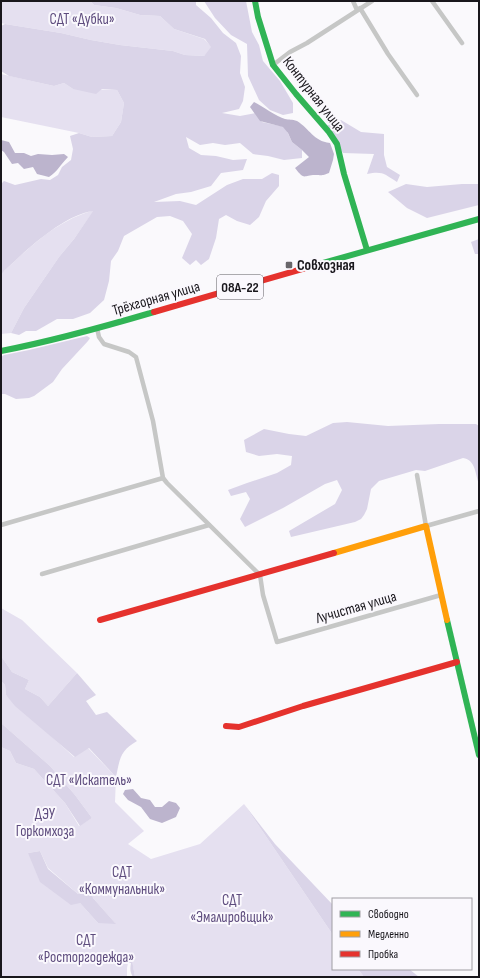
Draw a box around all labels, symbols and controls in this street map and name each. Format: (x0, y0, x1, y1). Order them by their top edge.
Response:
park label: СДТ «Дубки» (49, 10, 115, 29)
street label: Контурная улица (278, 53, 349, 136)
place label: Совхозная (297, 256, 355, 275)
marker: Совхозная (284, 260, 294, 270)
road number: 08А-22 (217, 275, 263, 299)
street label: Трёхгорная улица (110, 277, 202, 320)
street label: Лучистая улица (313, 587, 399, 628)
park label: СДТ «Искатель» (46, 771, 132, 790)
park label: ДЭУ Горкомхоза (16, 805, 75, 841)
park label: СДТ «Коммунальник» (79, 863, 165, 899)
park label: СДТ «Эмалировщик» (190, 891, 274, 927)
legend (332, 898, 472, 970)
text: Свободно (368, 907, 409, 922)
text: Медленно (368, 927, 409, 942)
park label: СДТ «Росторгодежда» (38, 931, 134, 967)
text: Пробка (368, 947, 399, 962)

